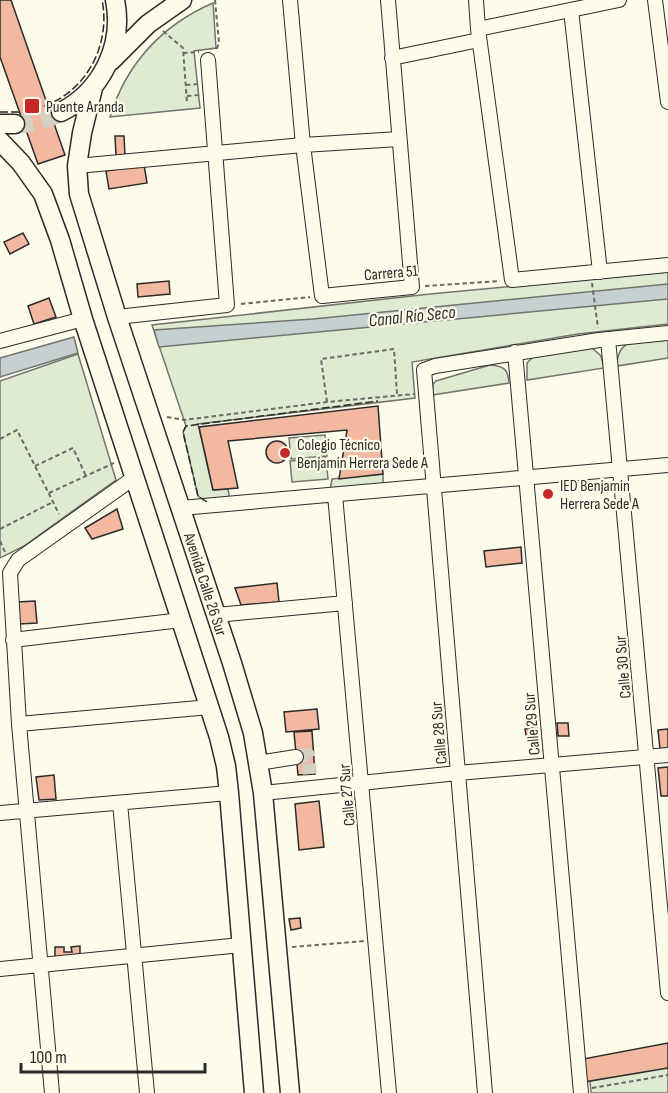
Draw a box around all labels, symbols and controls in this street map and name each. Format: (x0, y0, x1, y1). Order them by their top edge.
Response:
marker: Puente Aranda (23, 97, 41, 115)
place label: Puente Aranda (46, 98, 124, 117)
street label: Carrera 51 (363, 262, 419, 285)
water label: Canal Río Seco (368, 301, 457, 331)
place label: Colegio Técnico Benjamin Herrera Sede A (297, 436, 428, 473)
marker: Colegio Técnico Benjamin Herrera Sede A (278, 446, 292, 460)
place label: IED Benjamin Herrera Sede A (560, 477, 639, 514)
marker: IED Benjamin Herrera Sede A (541, 487, 555, 501)
street label: Avenida Calle 26 Sur (179, 530, 230, 639)
street label: Calle 30 Sur (611, 634, 636, 699)
street label: Calle 29 Sur (520, 691, 545, 756)
street label: Calle 28 Sur (427, 700, 452, 765)
street label: Calle 27 Sur (335, 763, 360, 827)
scale bar (21, 1036, 206, 1074)
text: 100 m (30, 1047, 67, 1068)

